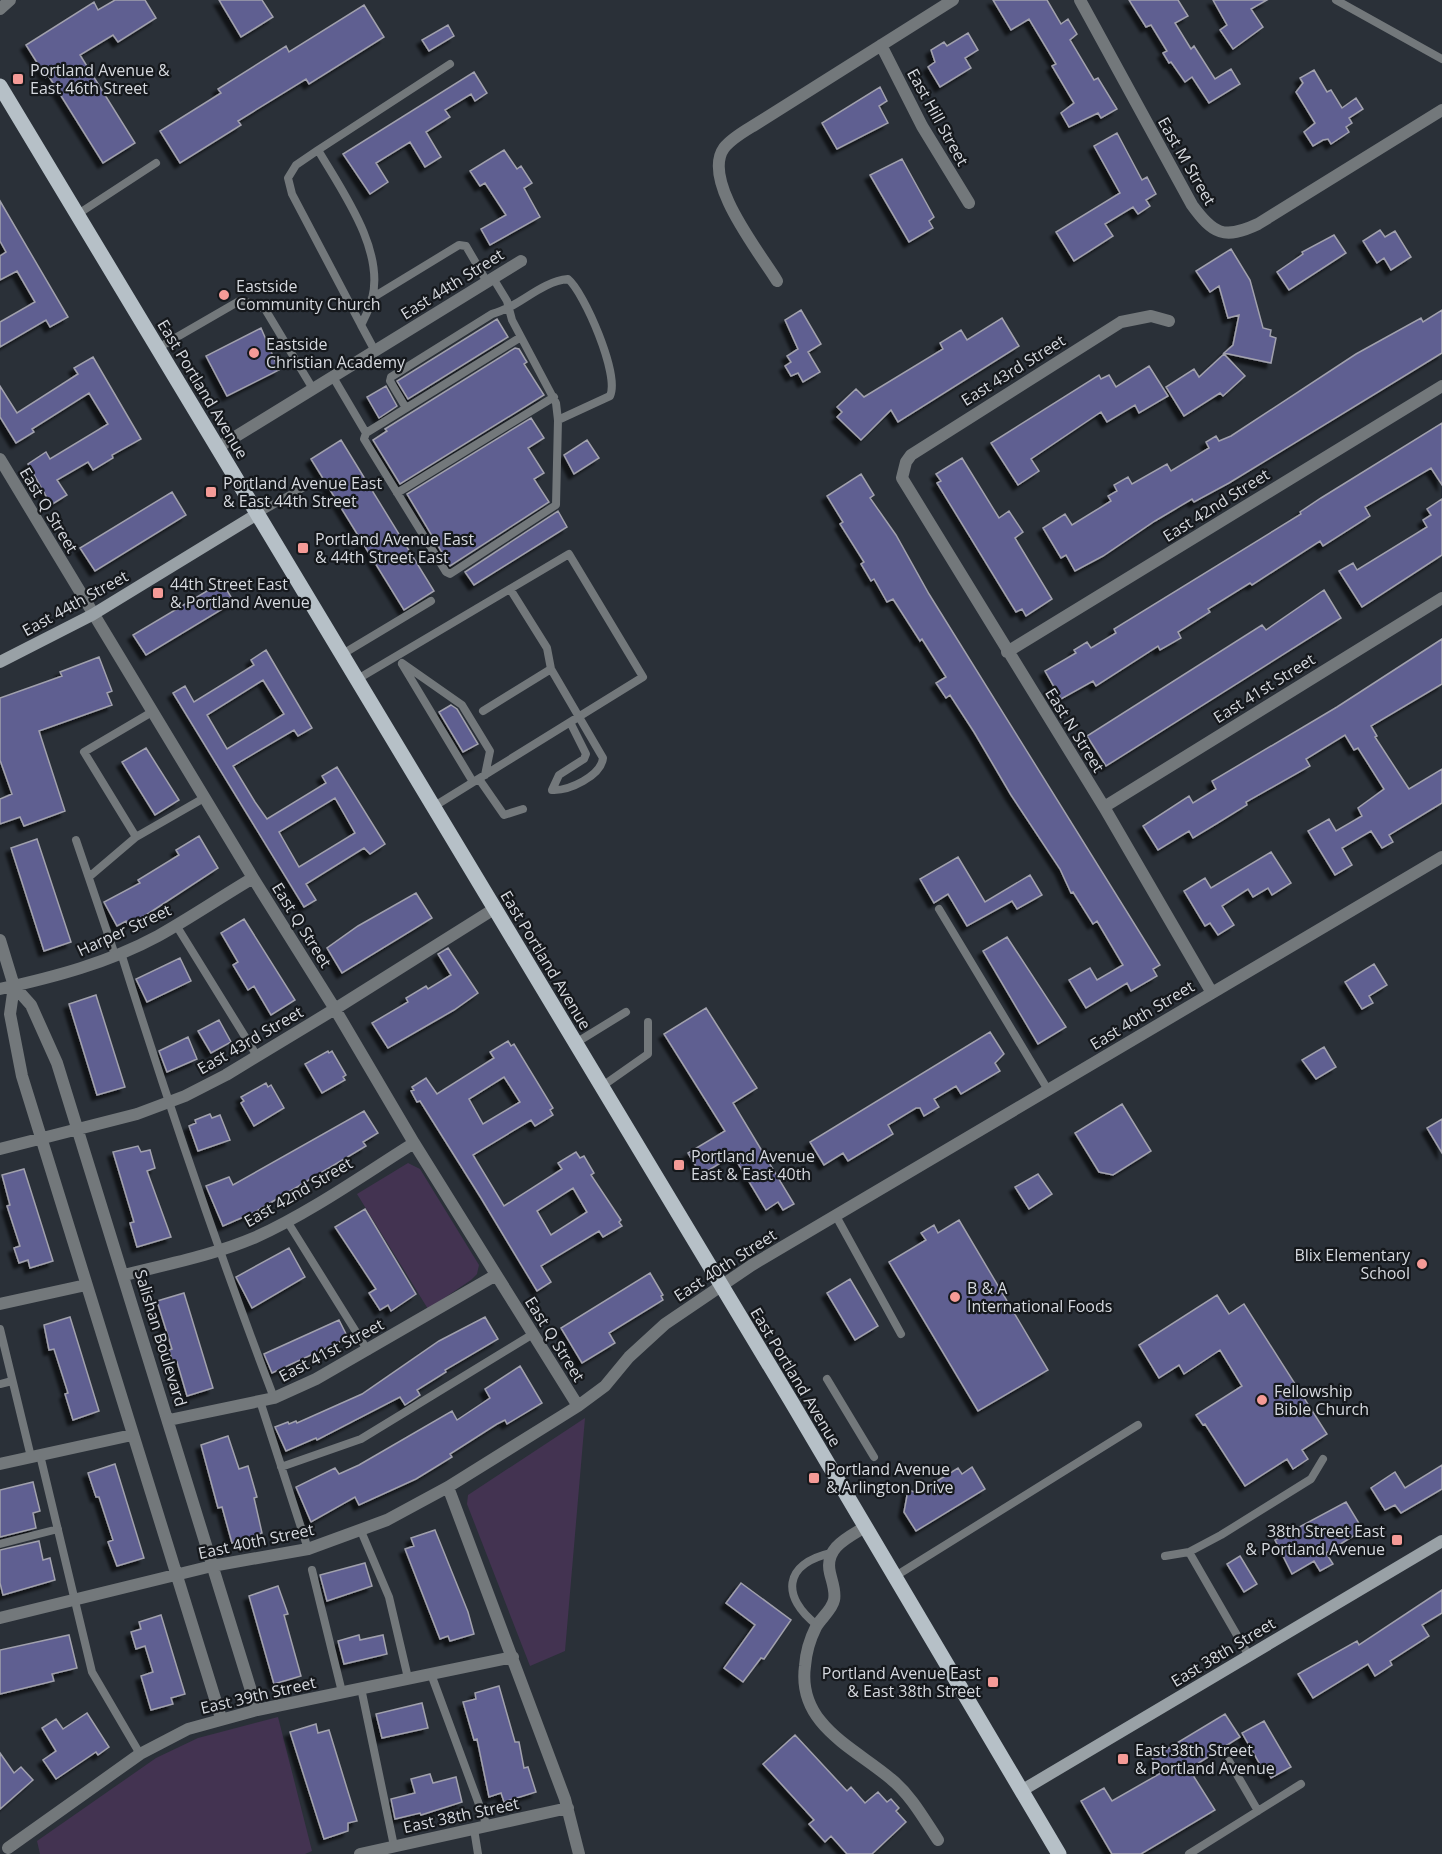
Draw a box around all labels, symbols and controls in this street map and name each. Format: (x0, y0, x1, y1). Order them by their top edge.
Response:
place label: Portland Avenue & East 46th Street (30, 59, 170, 99)
street label: East Hill Street (902, 64, 974, 170)
marker: Portland Avenue & East 46th Street (11, 72, 25, 86)
street label: East M Street (1153, 113, 1221, 209)
street label: East 44th Street (396, 243, 508, 325)
place label: Eastside Community Church (236, 275, 381, 315)
marker: Eastside Community Church (217, 288, 231, 302)
street label: East Portland Avenue (153, 315, 253, 463)
street label: East 43rd Street (957, 329, 1069, 411)
place label: Eastside Christian Academy (266, 333, 406, 373)
marker: Eastside Christian Academy (247, 346, 261, 360)
street label: East Q Street (15, 463, 83, 557)
street label: East 42nd Street (1158, 463, 1274, 547)
place label: Portland Avenue East & East 44th Street (223, 472, 382, 512)
marker: Portland Avenue East & East 44th Street (204, 485, 218, 499)
place label: Portland Avenue East & 44th Street East (315, 528, 474, 568)
marker: Portland Avenue East & 44th Street East (296, 541, 310, 555)
street label: East 44th Street (18, 565, 132, 641)
place label: 44th Street East & Portland Avenue (170, 573, 310, 613)
marker: 44th Street East & Portland Avenue (151, 586, 165, 600)
street label: East 41st Street (1209, 648, 1319, 728)
street label: East N Street (1040, 683, 1110, 777)
street label: East Q Street (267, 878, 337, 972)
street label: East Portland Avenue (496, 886, 596, 1034)
street label: Harper Street (73, 898, 175, 961)
street label: East 40th Street (1086, 975, 1198, 1055)
street label: East 43rd Street (193, 1001, 307, 1079)
place label: Portland Avenue East & East 40th (691, 1145, 815, 1185)
street label: East 42nd Street (240, 1152, 357, 1232)
marker: Portland Avenue East & East 40th (672, 1158, 686, 1172)
street label: East 40th Street (670, 1224, 781, 1306)
place label: Blix Elementary School (1294, 1244, 1411, 1284)
marker: Blix Elementary School (1415, 1257, 1429, 1271)
street label: Salishan Boulevard (130, 1267, 192, 1409)
place label: B & A International Foods (967, 1277, 1112, 1317)
marker: B & A International Foods (948, 1290, 962, 1304)
street label: East Q Street (520, 1292, 590, 1386)
street label: East Portland Avenue (746, 1303, 846, 1451)
street label: East 41st Street (275, 1313, 388, 1387)
place label: Fellowship Bible Church (1274, 1380, 1369, 1420)
marker: Fellowship Bible Church (1255, 1393, 1269, 1407)
place label: Portland Avenue & Arlington Drive (826, 1458, 954, 1498)
marker: Portland Avenue & Arlington Drive (807, 1471, 821, 1485)
street label: East 40th Street (196, 1518, 316, 1564)
place label: 38th Street East & Portland Avenue (1245, 1520, 1385, 1560)
marker: 38th Street East & Portland Avenue (1390, 1533, 1404, 1547)
street label: East 38th Street (1167, 1612, 1279, 1692)
place label: Portland Avenue East & East 38th Street (822, 1662, 981, 1702)
street label: East 39th Street (198, 1671, 318, 1719)
marker: Portland Avenue East & East 38th Street (986, 1675, 1000, 1689)
place label: East 38th Street & Portland Avenue (1135, 1739, 1275, 1779)
marker: East 38th Street & Portland Avenue (1116, 1752, 1130, 1766)
street label: East 38th Street (401, 1792, 521, 1838)

